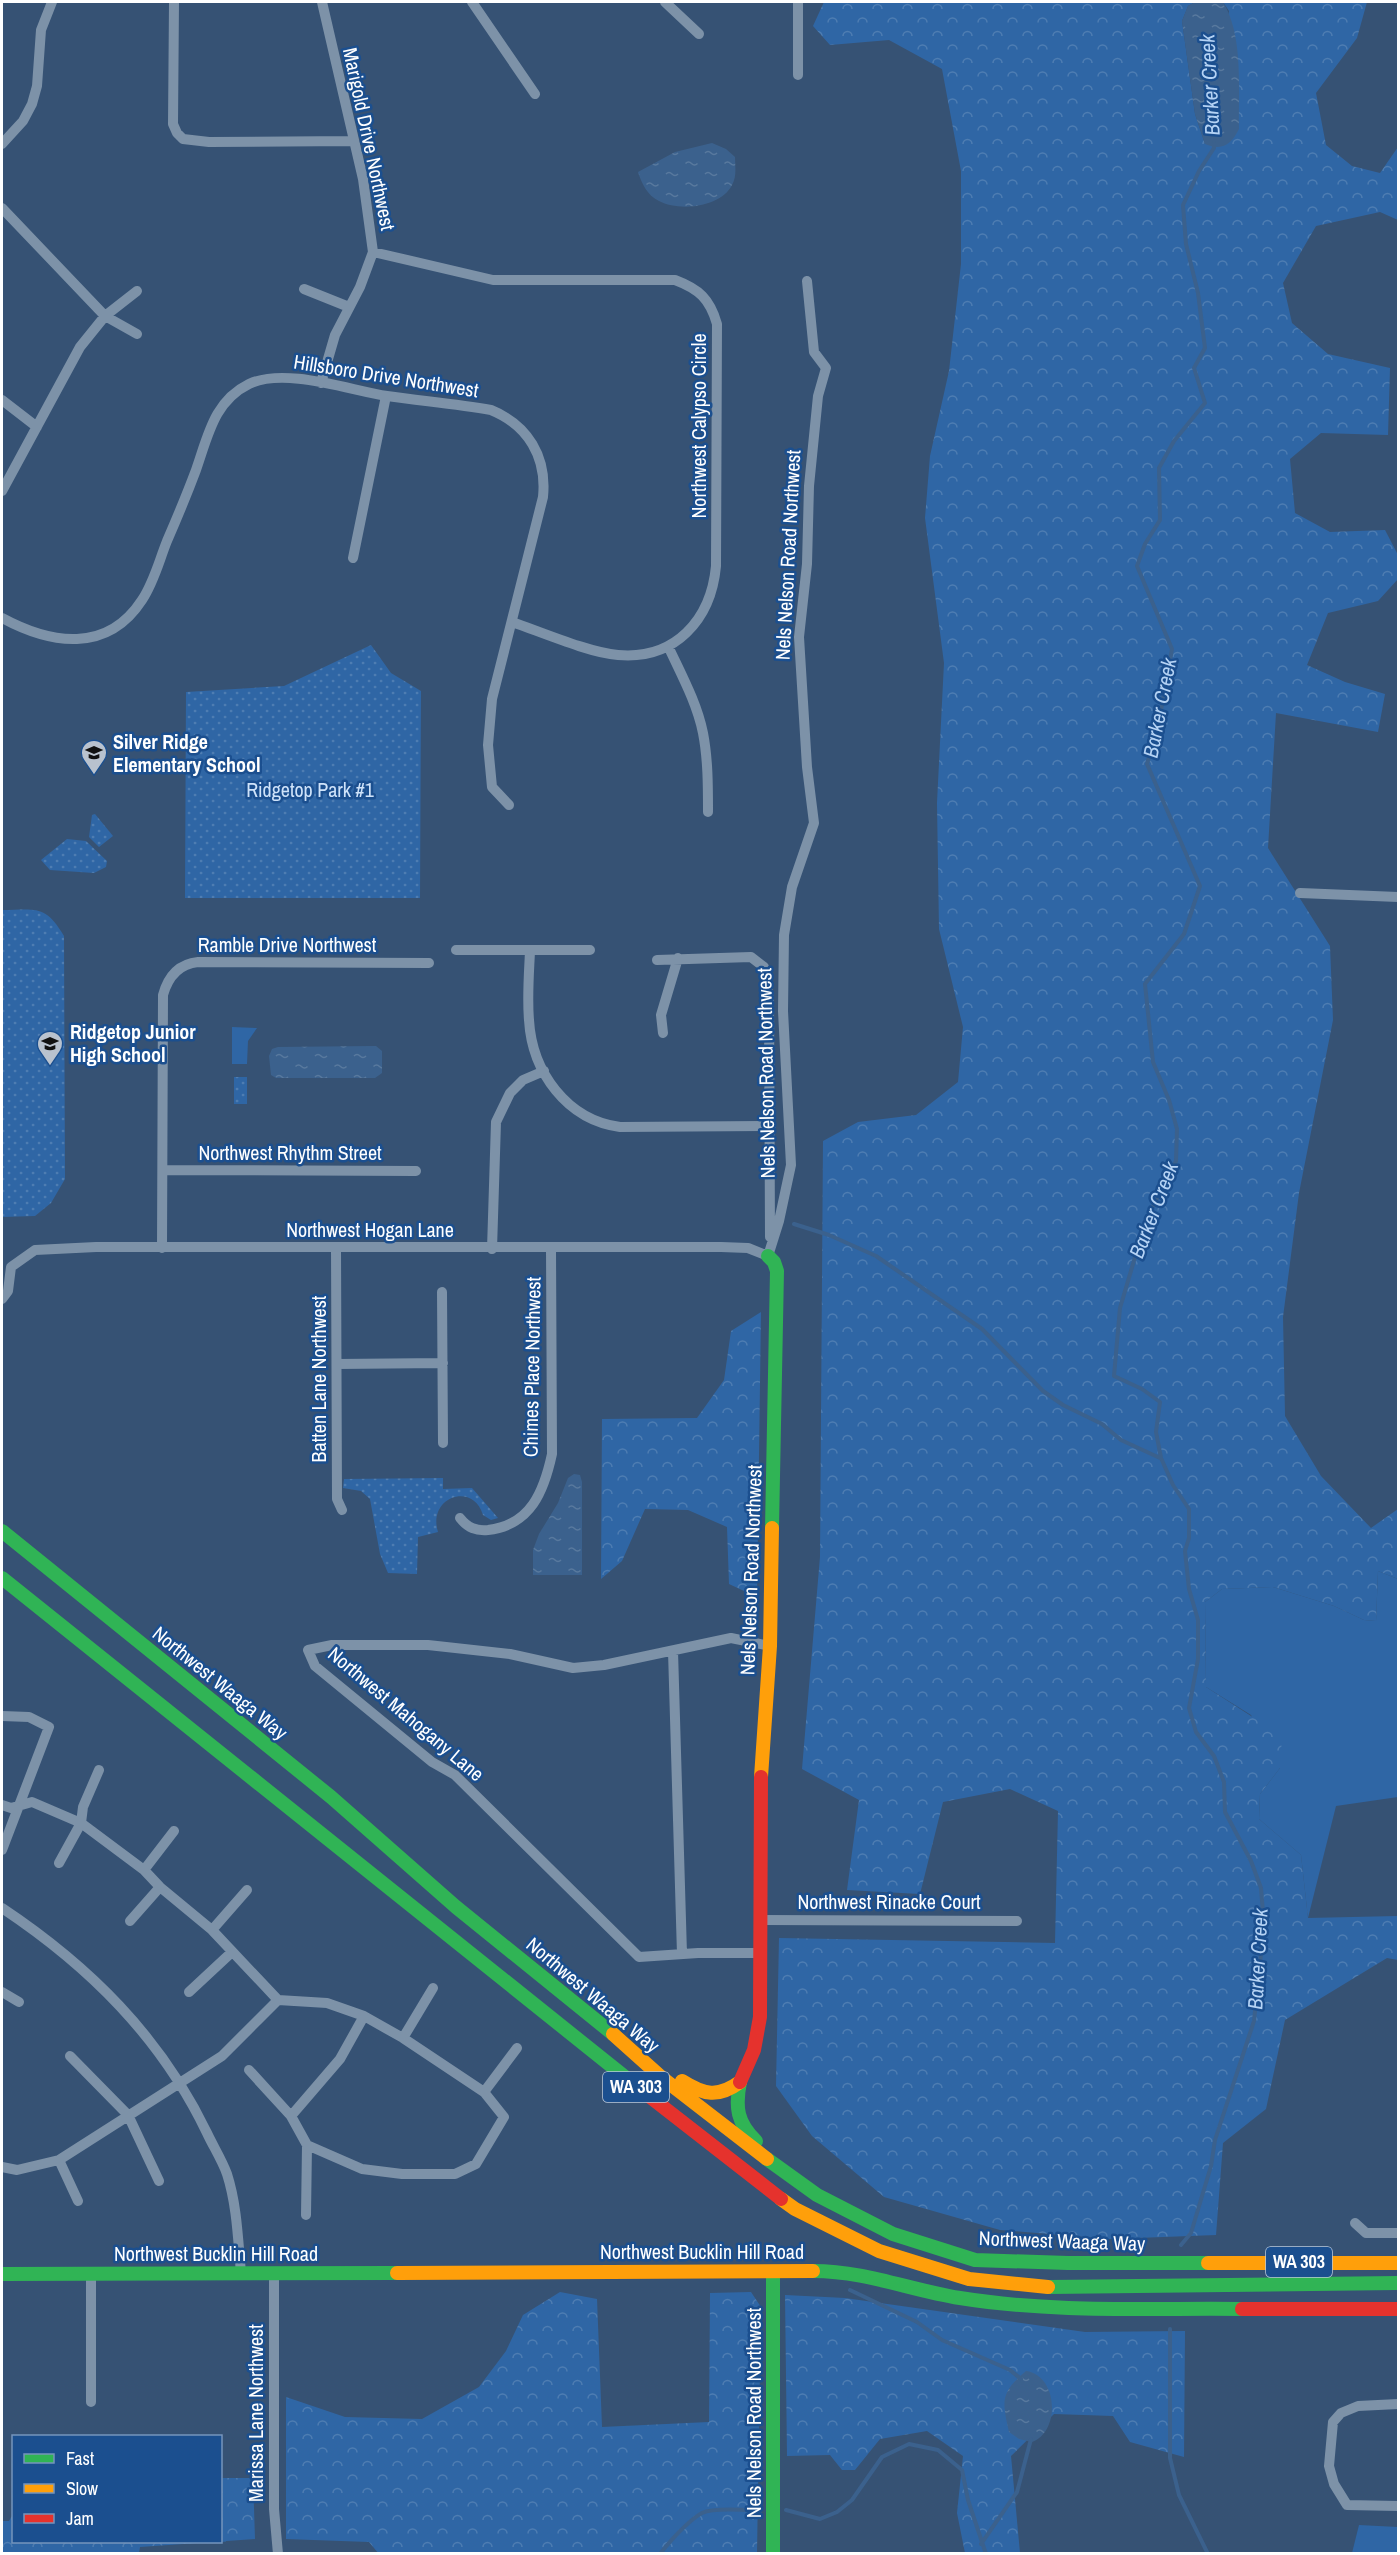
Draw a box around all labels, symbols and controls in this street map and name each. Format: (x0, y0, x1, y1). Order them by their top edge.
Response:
water label: Barker Creek (1192, 32, 1227, 136)
street label: Marigold Drive Northwest (337, 45, 402, 233)
street label: Northwest Calypso Circle (685, 334, 712, 519)
street label: Hillsboro Drive Northwest (292, 348, 481, 404)
street label: Nels Nelson Road Northwest (769, 449, 807, 661)
water label: Barker Creek (1136, 654, 1184, 760)
place label: Silver Ridge Elementary School (113, 728, 261, 778)
school or university icon: Silver Ridge Elementary School (79, 738, 109, 776)
park label: Ridgetop Park #1 (246, 776, 374, 803)
street label: Ramble Drive Northwest (198, 931, 377, 958)
street label: Nels Nelson Road Northwest (750, 967, 781, 1179)
place label: Ridgetop Junior High School (70, 1018, 196, 1068)
school or university icon: Ridgetop Junior High School (35, 1029, 65, 1067)
street label: Northwest Rhythm Street (198, 1139, 382, 1166)
water label: Barker Creek (1122, 1156, 1186, 1262)
street label: Northwest Hogan Lane (286, 1216, 454, 1243)
street label: Chimes Place Northwest (516, 1276, 547, 1457)
street label: Batten Lane Northwest (305, 1295, 332, 1462)
street label: Nels Nelson Road Northwest (733, 1464, 768, 1676)
street label: Northwest Waaga Way (147, 1620, 294, 1746)
street label: Northwest Mahogany Lane (323, 1640, 490, 1787)
street label: Northwest Rinacke Court (797, 1888, 981, 1915)
water label: Barker Creek (1240, 1906, 1275, 2010)
street label: Northwest Waaga Way (521, 1931, 666, 2059)
road number: WA 303 (603, 2072, 669, 2102)
street label: Northwest Waaga Way (978, 2224, 1146, 2257)
street label: Northwest Bucklin Hill Road (600, 2238, 804, 2265)
street label: Northwest Bucklin Hill Road (114, 2240, 318, 2267)
road number: WA 303 (1266, 2247, 1332, 2277)
street label: Nels Nelson Road Northwest (740, 2307, 767, 2518)
street label: Marissa Lane Northwest (242, 2324, 269, 2502)
legend (12, 2435, 222, 2543)
text: Fast (66, 2446, 94, 2471)
text: Slow (66, 2476, 98, 2501)
text: Jam (66, 2506, 94, 2531)

